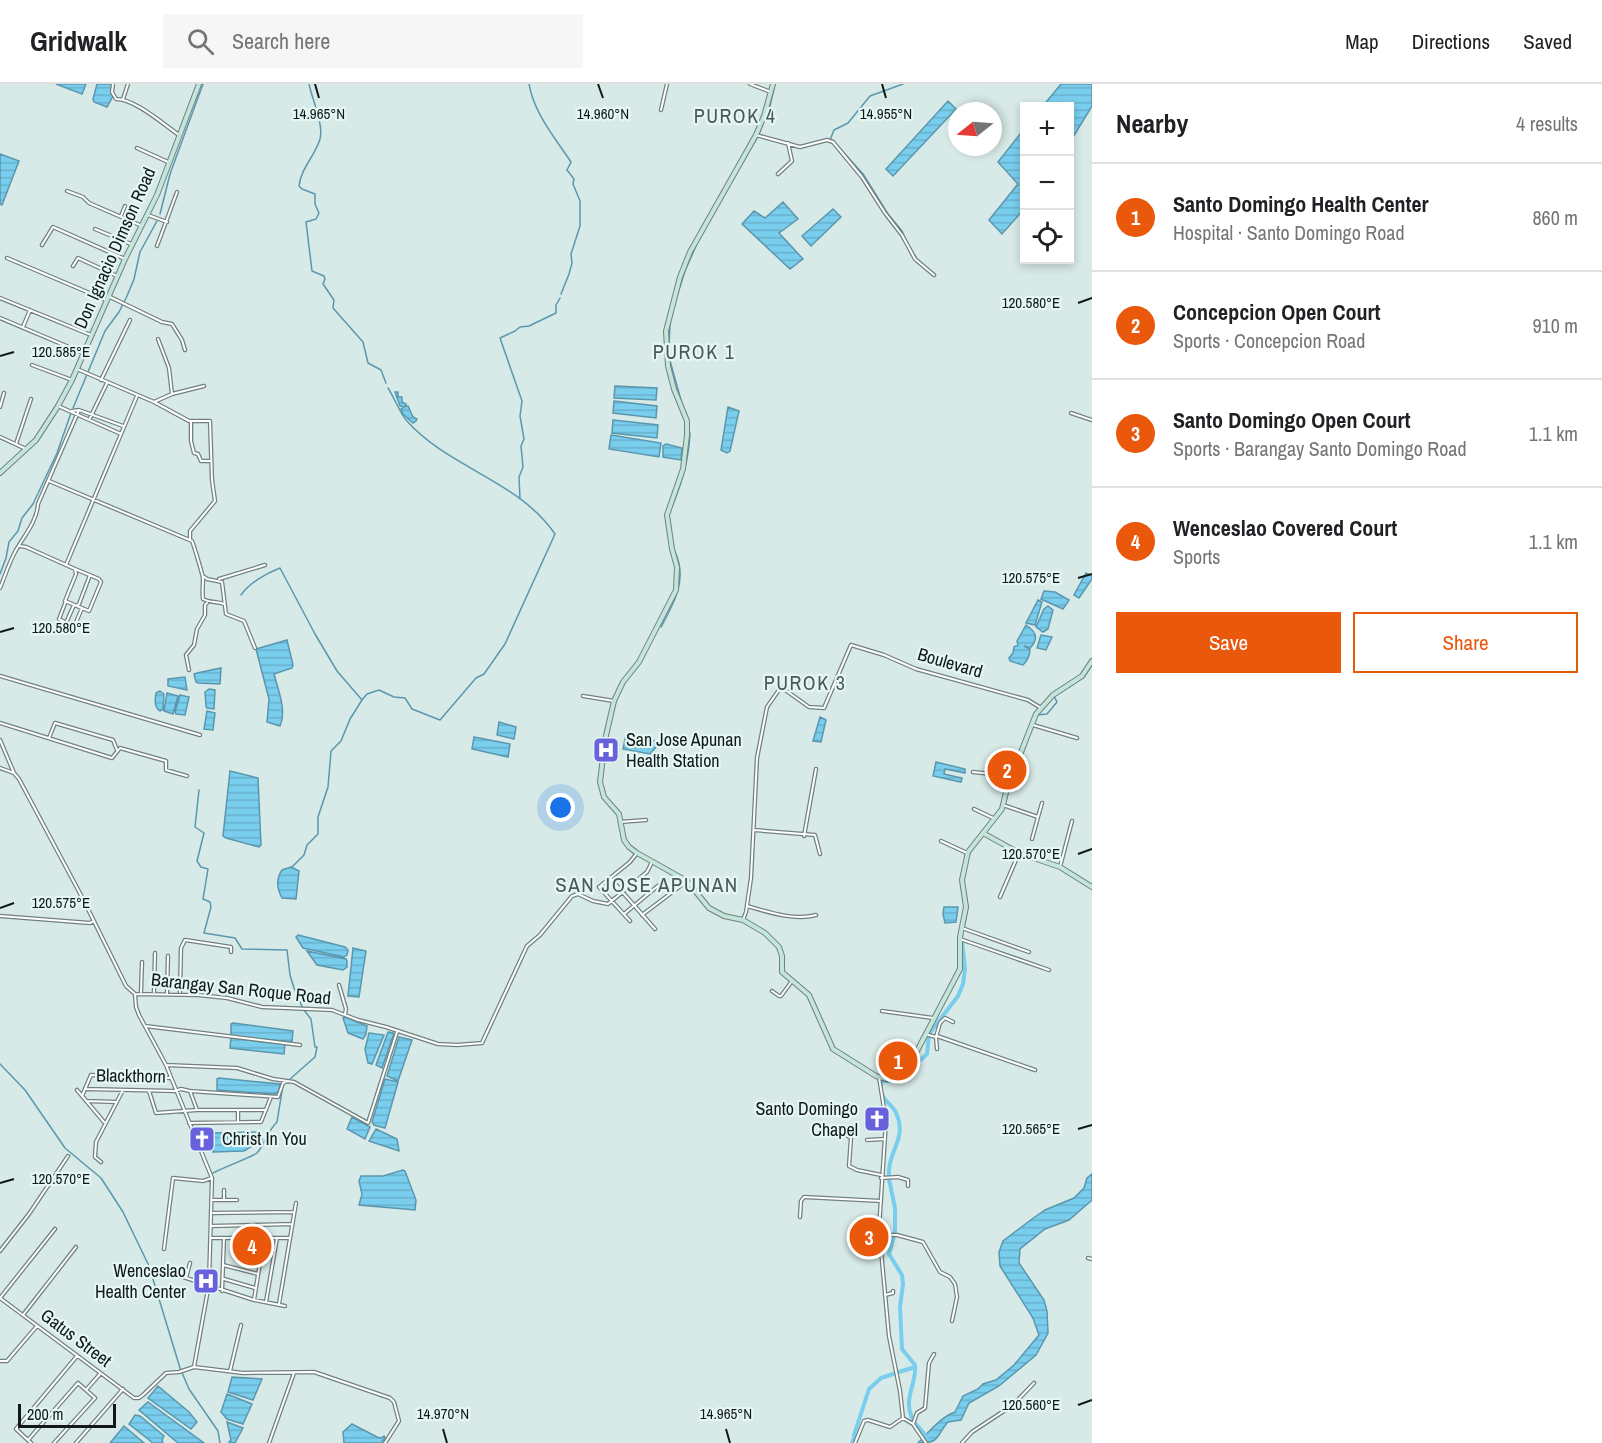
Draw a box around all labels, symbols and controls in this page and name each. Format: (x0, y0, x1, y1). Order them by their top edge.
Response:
search box (163, 14, 583, 68)
text: Gridwalk (30, 22, 127, 60)
icon: search (184, 25, 217, 58)
text: Search here (232, 26, 330, 56)
text: Map (1345, 27, 1379, 56)
text: Directions (1412, 27, 1490, 56)
text: Saved (1523, 27, 1572, 56)
district label: PUROK 4 (694, 102, 776, 129)
north arrow (948, 102, 1002, 156)
map controls (1020, 102, 1074, 264)
button: + (1020, 102, 1074, 156)
text: 14.965°N (293, 103, 345, 124)
text: 14.960°N (577, 103, 629, 124)
text: 14.955°N (860, 103, 912, 124)
text: Nearby (1116, 106, 1188, 141)
text: 4 results (1516, 110, 1578, 137)
button: − (1020, 156, 1074, 210)
street label: Don Ignacio Dimson Road (68, 163, 161, 332)
text: Santo Domingo Health Center (1173, 189, 1429, 219)
text: 1 (1131, 204, 1140, 231)
text: 860 m (1532, 204, 1578, 231)
button: locate (1020, 210, 1074, 264)
text: Hospital · Santo Domingo Road (1173, 219, 1405, 246)
text: 120.580°E (1002, 292, 1060, 313)
text: Concepcion Open Court (1173, 297, 1380, 327)
text: 2 (1131, 312, 1140, 339)
text: 910 m (1532, 312, 1578, 339)
text: Sports · Concepcion Road (1173, 327, 1365, 354)
district label: PUROK 1 (653, 338, 735, 365)
text: 120.585°E (32, 341, 90, 362)
text: Santo Domingo Open Court (1173, 405, 1411, 435)
text: 3 (1131, 420, 1140, 447)
text: 1.1 km (1529, 420, 1578, 447)
text: Sports · Barangay Santo Domingo Road (1173, 435, 1467, 462)
text: Wenceslao Covered Court (1173, 513, 1397, 543)
text: 4 (1131, 528, 1140, 555)
text: 1.1 km (1529, 528, 1578, 555)
text: Sports (1173, 543, 1220, 570)
text: 120.575°E (1002, 567, 1060, 588)
button: Save (1116, 612, 1341, 673)
button: Share (1353, 612, 1578, 673)
text: 120.580°E (32, 617, 90, 638)
street label: Boulevard (915, 641, 986, 684)
district label: PUROK 3 (764, 669, 846, 696)
place label: San Jose Apunan Health Station (626, 727, 742, 773)
hospital icon: San Jose Apunan Health Station (591, 735, 621, 765)
pin: 2 (988, 748, 1026, 792)
your location (546, 793, 575, 822)
text: 120.570°E (1002, 843, 1060, 864)
district label: SAN JOSE APUNAN (555, 870, 739, 899)
text: 120.575°E (32, 892, 90, 913)
street label: Barangay San Roque Road (150, 967, 332, 1010)
pin: 1 (878, 1038, 918, 1084)
street label: Blackthorn (96, 1062, 166, 1089)
place label: Santo Domingo Chapel (755, 1096, 858, 1142)
church icon: Santo Domingo Chapel (862, 1104, 892, 1134)
text: 120.565°E (1002, 1118, 1060, 1139)
church icon: Christ In You (187, 1124, 217, 1154)
place label: Christ In You (222, 1126, 307, 1151)
text: 120.570°E (32, 1168, 90, 1189)
pin: 3 (850, 1214, 888, 1260)
pin: 4 (232, 1224, 272, 1268)
place label: Wenceslao Health Center (95, 1258, 186, 1304)
hospital icon: Wenceslao Health Center (191, 1266, 221, 1296)
street label: Gatus Street (36, 1303, 117, 1373)
text: 120.560°E (1002, 1394, 1060, 1415)
scale bar (18, 1401, 116, 1428)
text: 200 m (27, 1403, 63, 1425)
text: 14.970°N (417, 1403, 469, 1424)
text: 14.965°N (700, 1403, 752, 1424)

